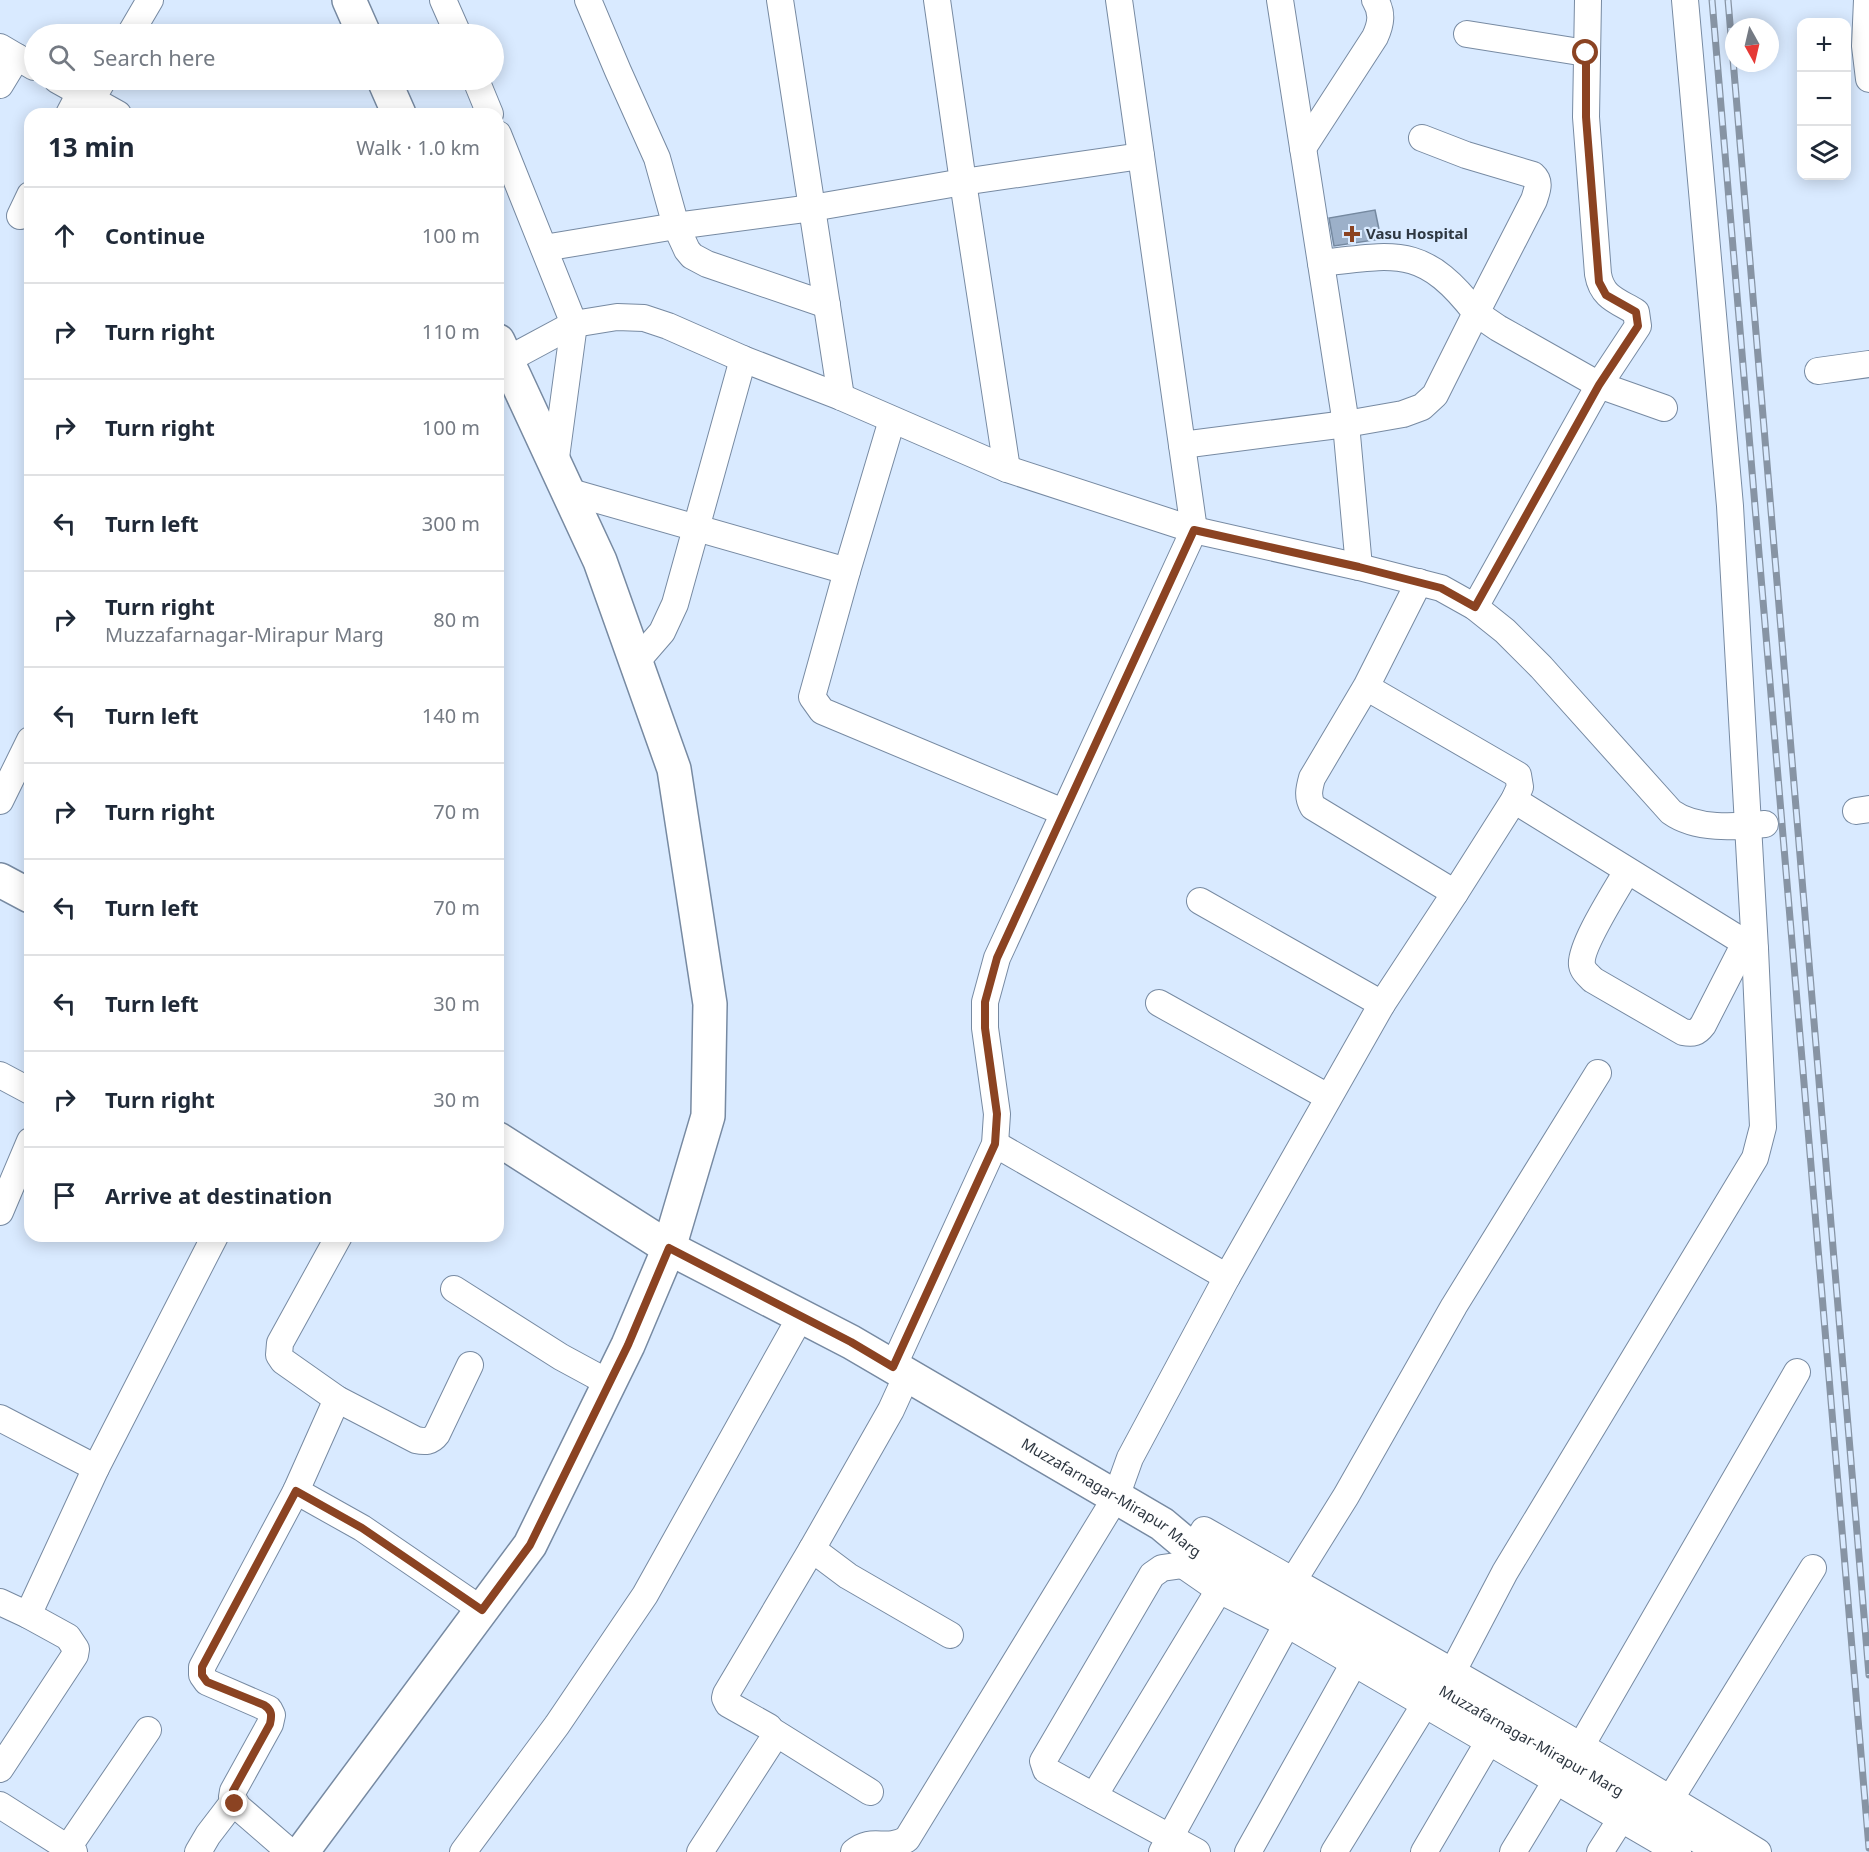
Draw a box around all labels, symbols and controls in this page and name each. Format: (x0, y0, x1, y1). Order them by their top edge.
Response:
north arrow (1725, 18, 1779, 72)
map controls (1797, 18, 1851, 180)
button: + (1797, 18, 1851, 72)
search box (24, 24, 504, 90)
route start (1572, 39, 1598, 65)
icon: search (45, 41, 78, 74)
text: Search here (93, 42, 215, 72)
button: − (1797, 72, 1851, 126)
button: layers (1797, 126, 1851, 180)
text: 13 min (48, 129, 135, 165)
text: Walk · 1.0 km (356, 134, 480, 161)
icon: ahead (48, 219, 81, 252)
text: Continue (105, 220, 205, 250)
text: 100 m (422, 222, 480, 249)
place label: Vasu Hospital (1366, 223, 1468, 243)
marker: Vasu Hospital (1343, 225, 1361, 243)
icon: right (48, 315, 81, 348)
text: Turn right (105, 316, 215, 346)
text: 110 m (422, 318, 480, 345)
icon: right (48, 411, 81, 444)
text: Turn right (105, 412, 215, 442)
text: 100 m (422, 414, 480, 441)
icon: left (48, 507, 81, 540)
text: Turn left (105, 508, 199, 538)
text: 300 m (422, 510, 480, 537)
text: Turn right (105, 591, 215, 621)
icon: right (48, 603, 81, 636)
text: 80 m (433, 606, 480, 633)
text: Muzzafarnagar-Mirapur Marg (105, 621, 384, 648)
icon: left (48, 699, 81, 732)
text: Turn left (105, 700, 199, 730)
text: 140 m (422, 702, 480, 729)
icon: right (48, 795, 81, 828)
text: Turn right (105, 796, 215, 826)
text: 70 m (433, 798, 480, 825)
icon: left (48, 891, 81, 924)
text: Turn left (105, 892, 199, 922)
text: 70 m (433, 894, 480, 921)
icon: left (48, 987, 81, 1020)
text: Turn left (105, 988, 199, 1018)
text: 30 m (433, 990, 480, 1017)
icon: right (48, 1083, 81, 1116)
text: Turn right (105, 1084, 215, 1114)
text: 30 m (433, 1086, 480, 1113)
icon: arrive (48, 1179, 81, 1212)
text: Arrive at destination (105, 1180, 332, 1210)
street label: Muzzafarnagar-Mirapur Marg (1018, 1433, 1205, 1561)
street label: Muzzafarnagar-Mirapur Marg (1436, 1680, 1628, 1801)
route end (221, 1790, 247, 1816)

